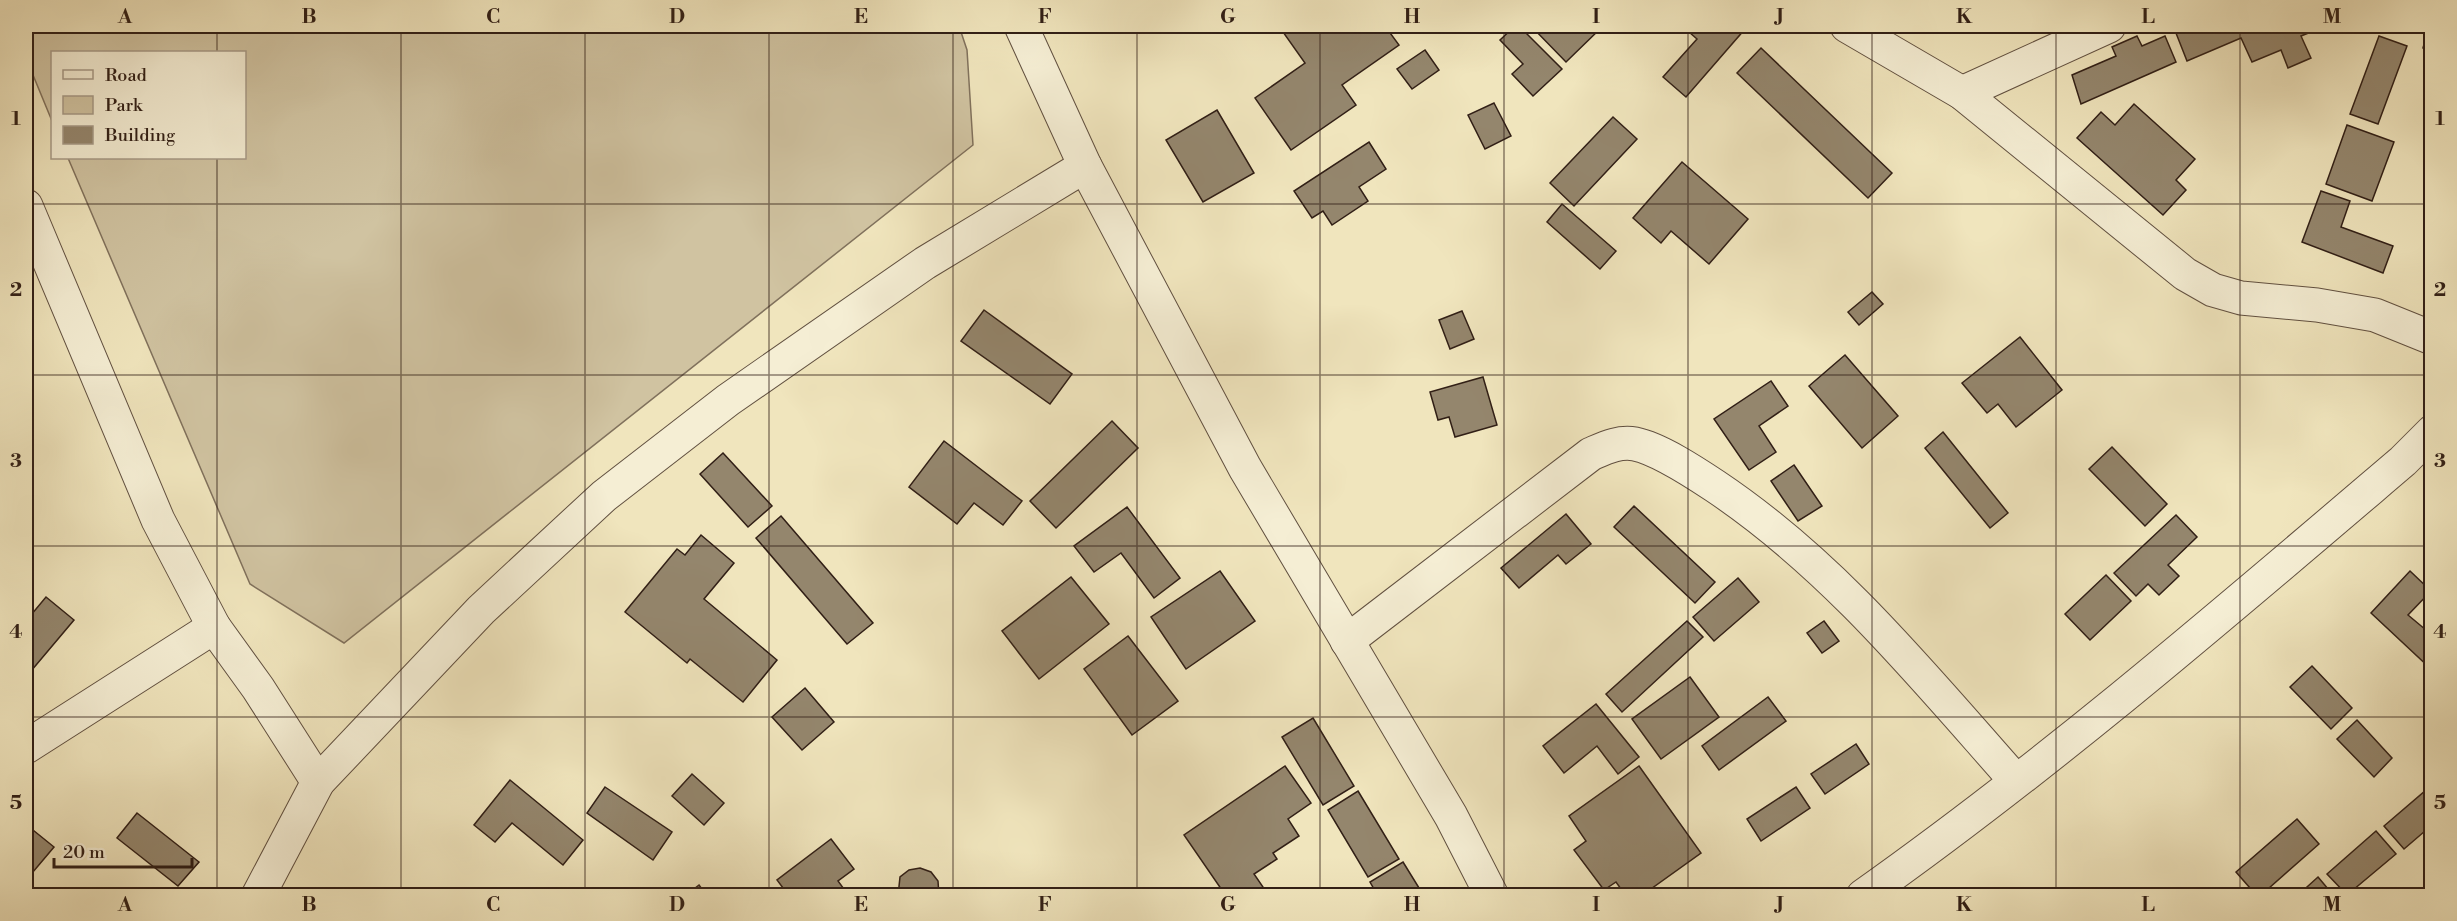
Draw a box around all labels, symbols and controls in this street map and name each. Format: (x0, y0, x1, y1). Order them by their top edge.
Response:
text: A (117, 5, 133, 30)
text: B (301, 5, 317, 30)
text: C (486, 5, 500, 30)
text: D (669, 5, 685, 30)
text: E (854, 5, 868, 30)
text: F (1038, 5, 1052, 30)
text: G (1220, 5, 1236, 30)
text: H (1404, 5, 1421, 30)
text: I (1592, 5, 1600, 30)
text: J (1773, 5, 1784, 30)
text: K (1956, 5, 1973, 30)
text: L (2141, 5, 2155, 30)
text: M (2323, 5, 2342, 30)
legend (51, 51, 246, 159)
text: Road (105, 64, 148, 87)
text: Park (105, 94, 144, 117)
text: 1 (11, 107, 21, 132)
text: 1 (2435, 107, 2445, 132)
text: Building (104, 124, 176, 147)
text: 2 (10, 278, 22, 303)
text: 2 (2434, 278, 2446, 303)
text: 3 (10, 449, 22, 474)
text: 3 (2434, 449, 2446, 474)
text: 4 (9, 620, 23, 645)
text: 4 (2433, 620, 2447, 645)
text: 5 (10, 791, 22, 816)
text: 5 (2434, 791, 2446, 816)
scale bar (54, 831, 192, 869)
text: 20 m (63, 841, 105, 864)
text: A (117, 893, 133, 918)
text: B (301, 893, 317, 918)
text: C (486, 893, 500, 918)
text: D (669, 893, 685, 918)
text: E (854, 893, 868, 918)
text: F (1038, 893, 1052, 918)
text: G (1220, 893, 1236, 918)
text: H (1404, 893, 1421, 918)
text: I (1592, 893, 1600, 918)
text: J (1773, 893, 1784, 918)
text: K (1956, 893, 1973, 918)
text: L (2141, 893, 2155, 918)
text: M (2323, 893, 2342, 918)

